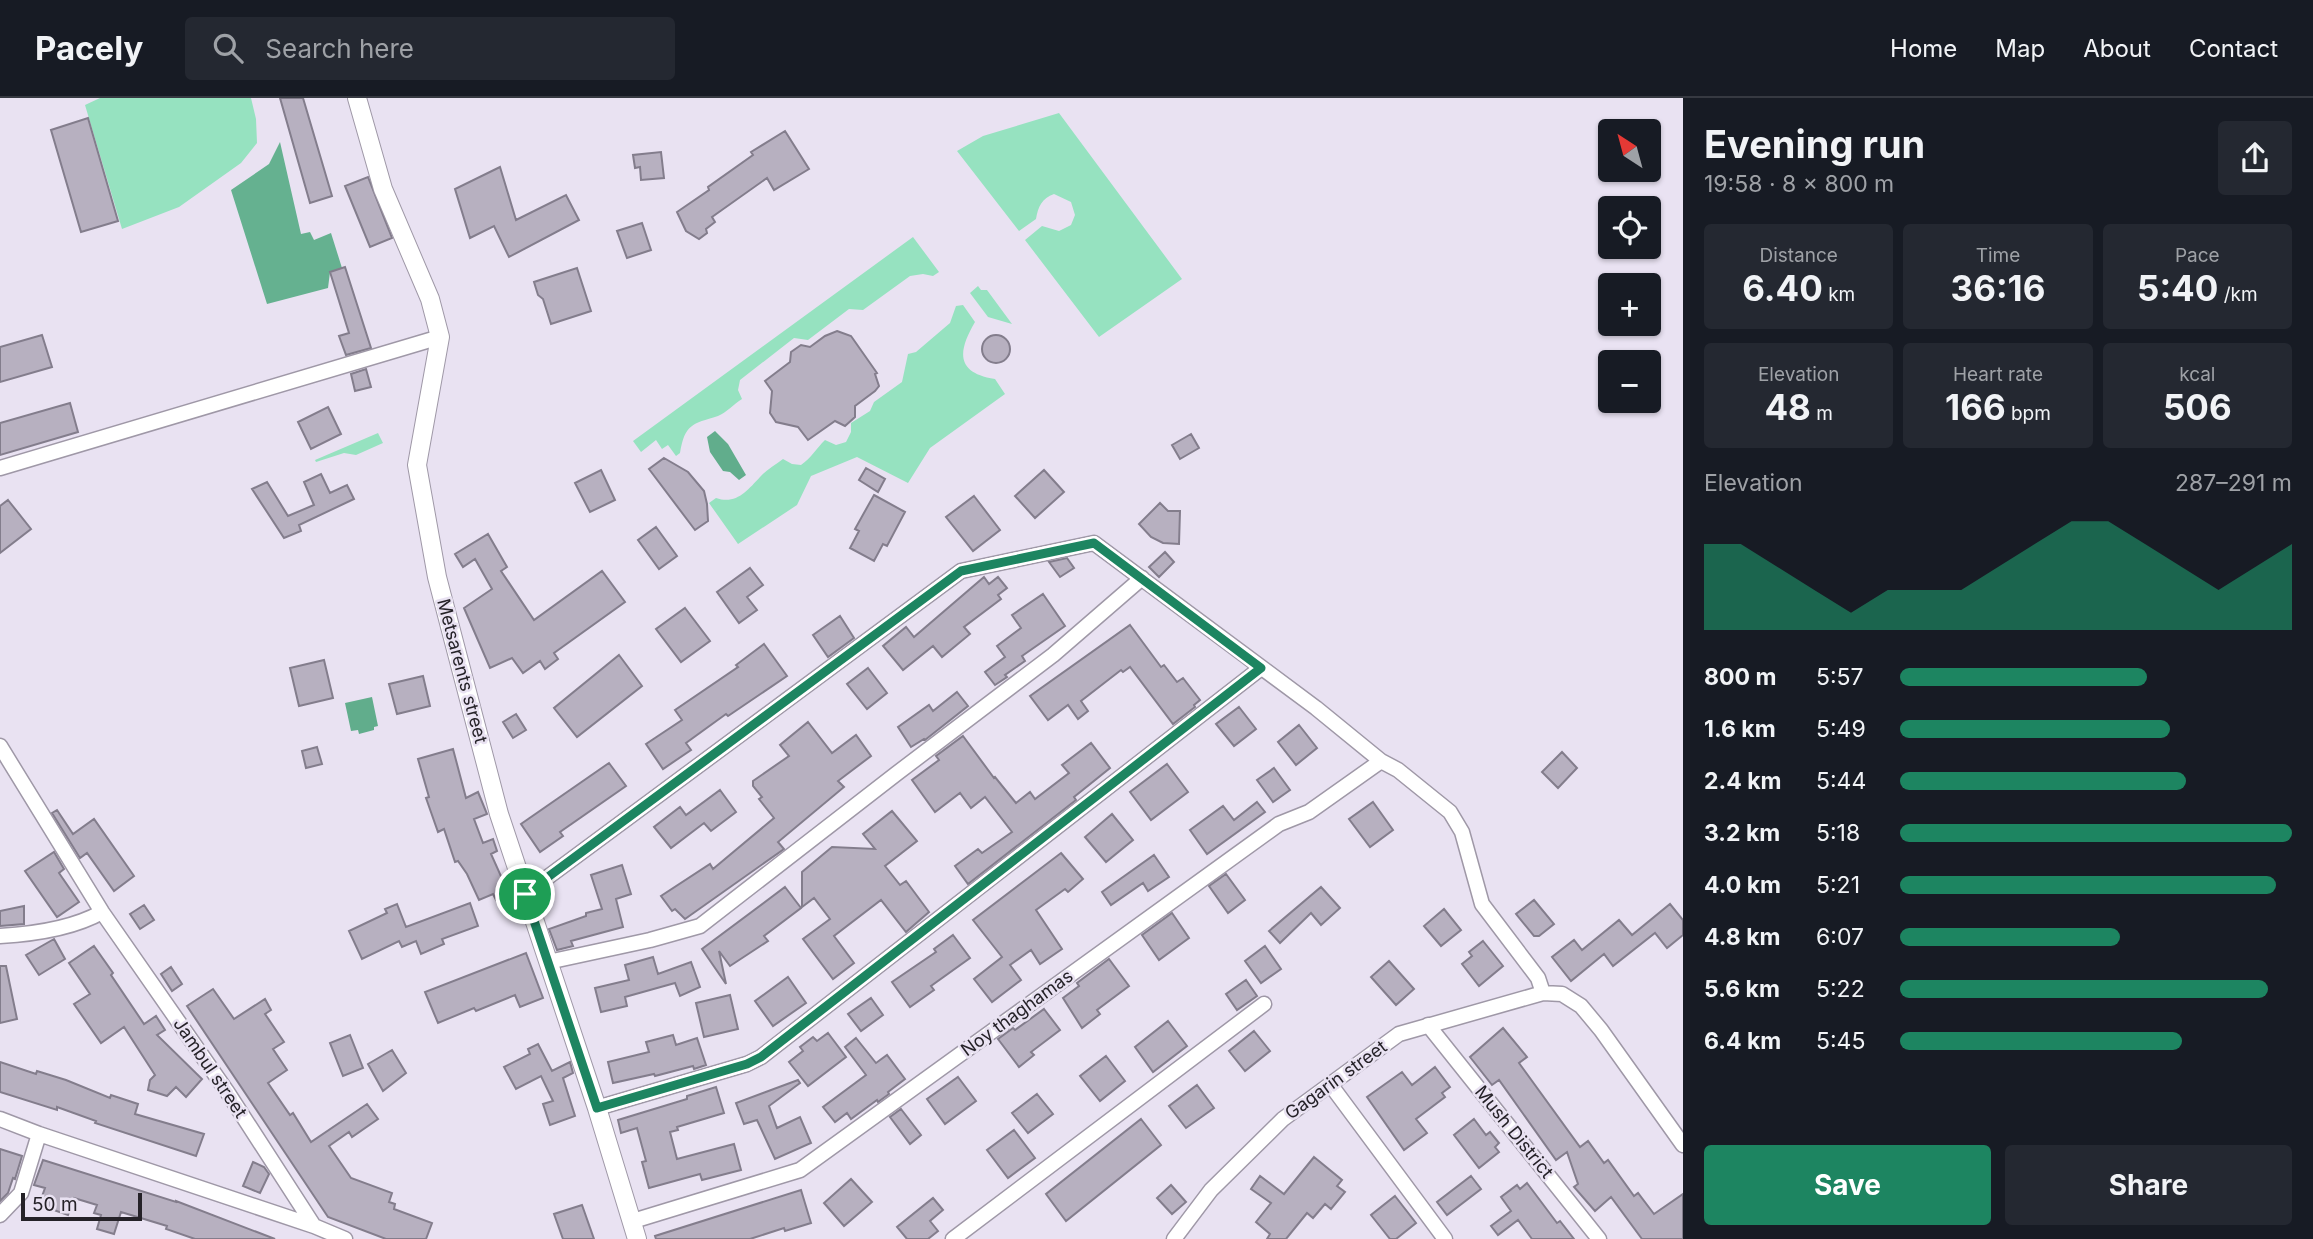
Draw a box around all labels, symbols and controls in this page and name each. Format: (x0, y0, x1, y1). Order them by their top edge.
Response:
search box (185, 17, 675, 80)
text: Pacely (35, 28, 143, 68)
icon: search (209, 29, 247, 67)
text: Search here (265, 33, 414, 64)
text: Home (1890, 34, 1957, 63)
text: Map (1995, 34, 2045, 63)
text: About (2083, 34, 2151, 63)
text: Contact (2189, 34, 2278, 63)
north arrow (1598, 119, 1661, 182)
map controls (1598, 119, 1661, 413)
text: Evening run (1704, 121, 1925, 167)
button: share (2218, 121, 2292, 195)
text: 19:58 · 8 × 800 m (1704, 170, 1894, 198)
button: locate (1598, 196, 1661, 259)
text: Distance (1759, 244, 1838, 267)
text: Time (1976, 244, 2020, 267)
text: Pace (2175, 244, 2220, 267)
text: 6.40 (1742, 267, 1823, 309)
text: 36:16 (1951, 267, 2045, 309)
text: 5:40 (2137, 267, 2218, 309)
button: + (1598, 273, 1661, 336)
text: km (1823, 283, 1855, 306)
text: /km (2218, 283, 2258, 306)
button: − (1598, 350, 1661, 413)
text: Elevation (1758, 363, 1839, 386)
text: Heart rate (1953, 363, 2043, 386)
text: kcal (2179, 363, 2215, 386)
text: 48 (1764, 386, 1811, 428)
text: 166 (1945, 386, 2006, 428)
text: 506 (2163, 386, 2232, 428)
text: m (1811, 402, 1833, 425)
text: bpm (2006, 402, 2051, 425)
text: Elevation (1704, 469, 1803, 497)
text: 287–291 m (2175, 469, 2292, 497)
street label: Metsarents street (433, 596, 492, 746)
text: 800 m (1704, 663, 1776, 691)
text: 5:57 (1816, 663, 1864, 691)
text: 1.6 km (1704, 715, 1776, 743)
text: 5:49 (1816, 715, 1866, 743)
text: 2.4 km (1704, 767, 1782, 795)
text: 5:44 (1816, 767, 1866, 795)
text: 3.2 km (1704, 819, 1780, 847)
text: 5:18 (1816, 819, 1860, 847)
pin (495, 864, 555, 924)
text: 4.0 km (1704, 871, 1781, 899)
text: 5:21 (1816, 871, 1860, 899)
icon: arrive (506, 875, 544, 913)
text: 4.8 km (1704, 923, 1781, 951)
text: 6:07 (1816, 923, 1864, 951)
street label: Noy thaghamas (957, 965, 1077, 1060)
text: 5.6 km (1704, 975, 1780, 1003)
text: 5:22 (1816, 975, 1865, 1003)
street label: Jambul street (169, 1014, 252, 1122)
text: 6.4 km (1704, 1027, 1781, 1055)
text: 5:45 (1816, 1027, 1865, 1055)
street label: Gagarin street (1281, 1036, 1391, 1124)
street label: Mush District (1471, 1081, 1558, 1182)
button: Save (1704, 1145, 1991, 1225)
button: Share (2005, 1145, 2292, 1225)
scale bar (21, 1190, 142, 1222)
text: 50 m (32, 1193, 78, 1216)

